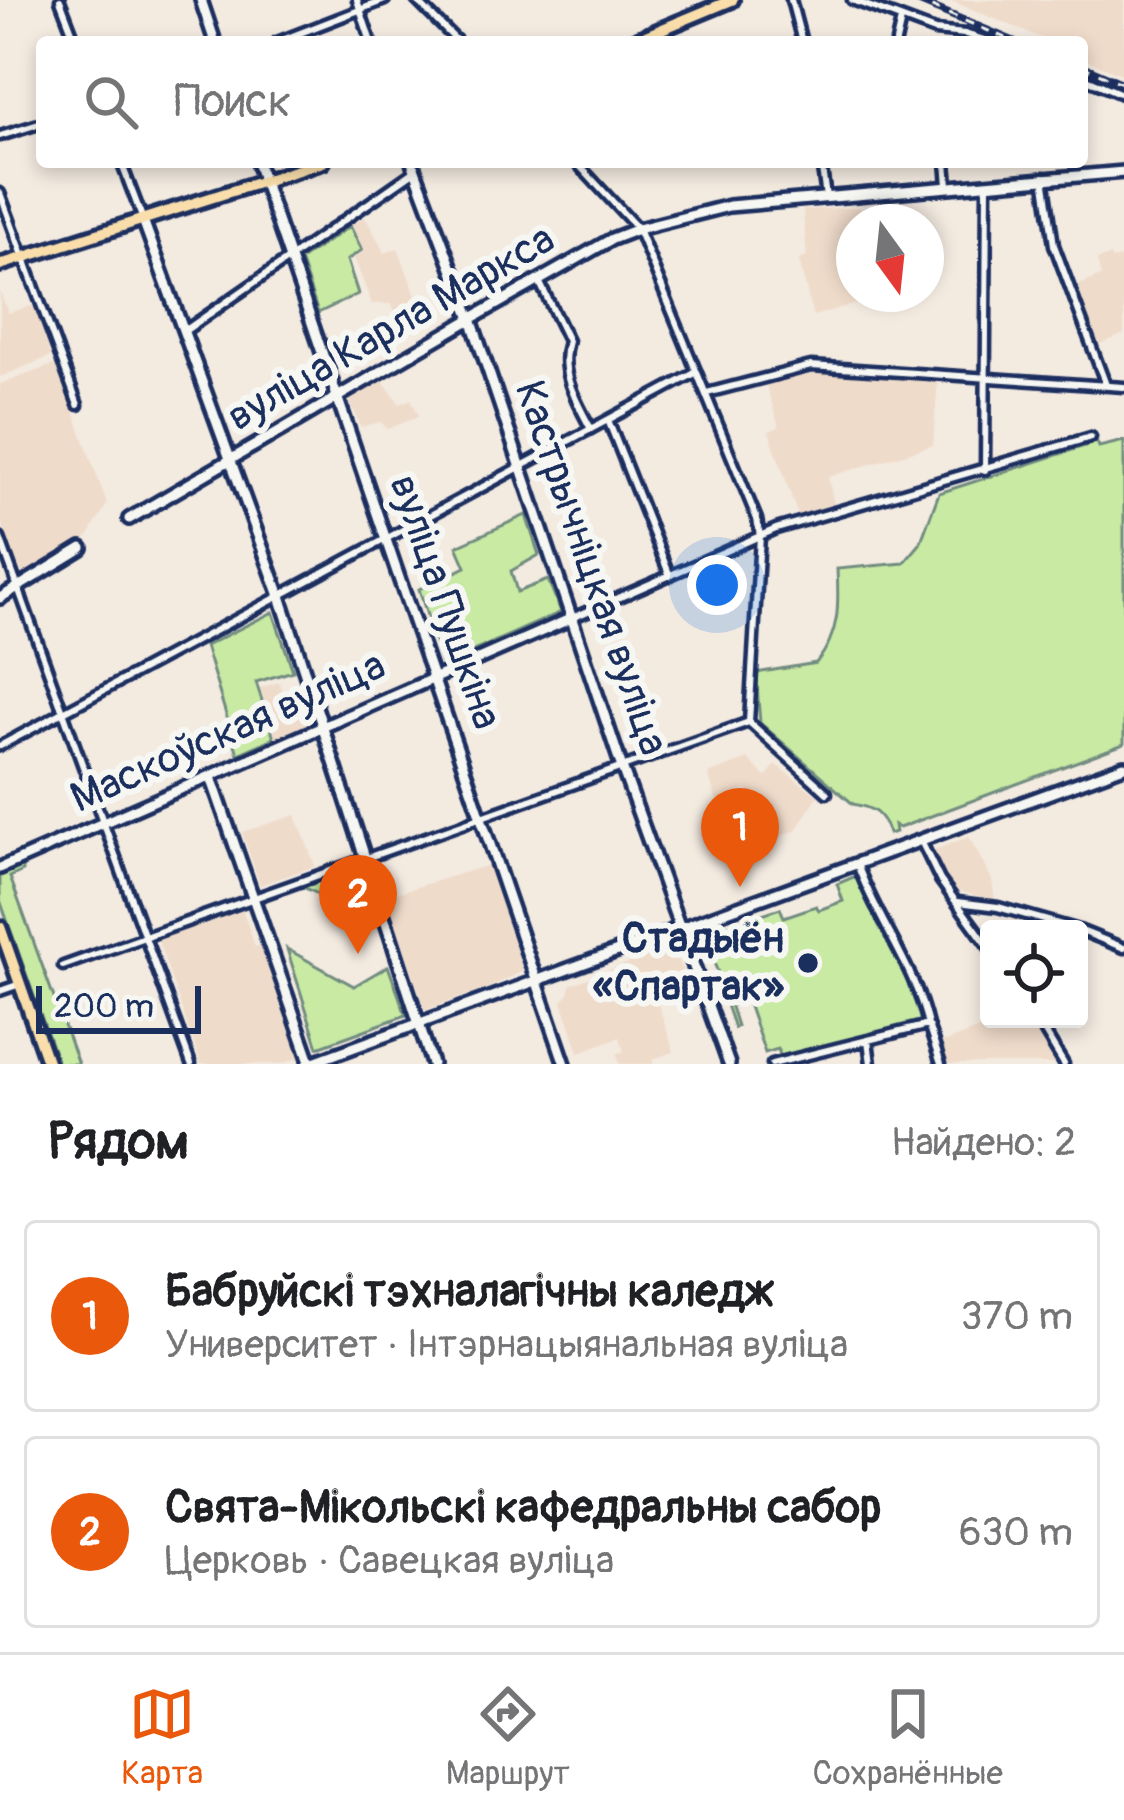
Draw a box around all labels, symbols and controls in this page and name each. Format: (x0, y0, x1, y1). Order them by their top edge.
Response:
search box (36, 36, 1088, 168)
icon: search (78, 69, 144, 135)
text: Поиск (174, 74, 291, 130)
north arrow (836, 204, 944, 312)
street label: вуліца Карла Маркса (218, 213, 564, 443)
street label: Кастрычніцкая вуліца (503, 374, 679, 762)
street label: вуліца Пушкіна (377, 468, 513, 736)
your location (687, 555, 747, 615)
street label: Маскоўская вуліца (63, 639, 393, 825)
pin: 1 (701, 788, 779, 887)
pin: 2 (319, 855, 397, 954)
place label: Стадыён «Спартак» (593, 913, 785, 1013)
map controls (980, 920, 1088, 1028)
button: locate (980, 920, 1088, 1028)
marker: Стадыён «Спартак» (795, 950, 821, 976)
scale bar (36, 980, 201, 1033)
text: 200 m (54, 986, 154, 1027)
text: Рядом (48, 1110, 189, 1174)
text: Найдено: 2 (891, 1118, 1076, 1167)
text: Бабруйскі тэхналагічны каледж (165, 1264, 774, 1320)
text: 1 (82, 1292, 98, 1341)
text: 370 m (961, 1292, 1073, 1341)
text: Университет · Інтэрнацыянальная вуліца (165, 1320, 848, 1369)
text: Свята-Мікольскі кафедральны сабор (165, 1480, 881, 1536)
text: 2 (79, 1508, 101, 1557)
text: 630 m (959, 1508, 1073, 1557)
text: Церковь · Савецкая вуліца (165, 1536, 614, 1585)
tab: Карта (121, 1681, 203, 1794)
tab: Маршрут (446, 1681, 570, 1794)
tab: Сохранённые (812, 1681, 1003, 1794)

